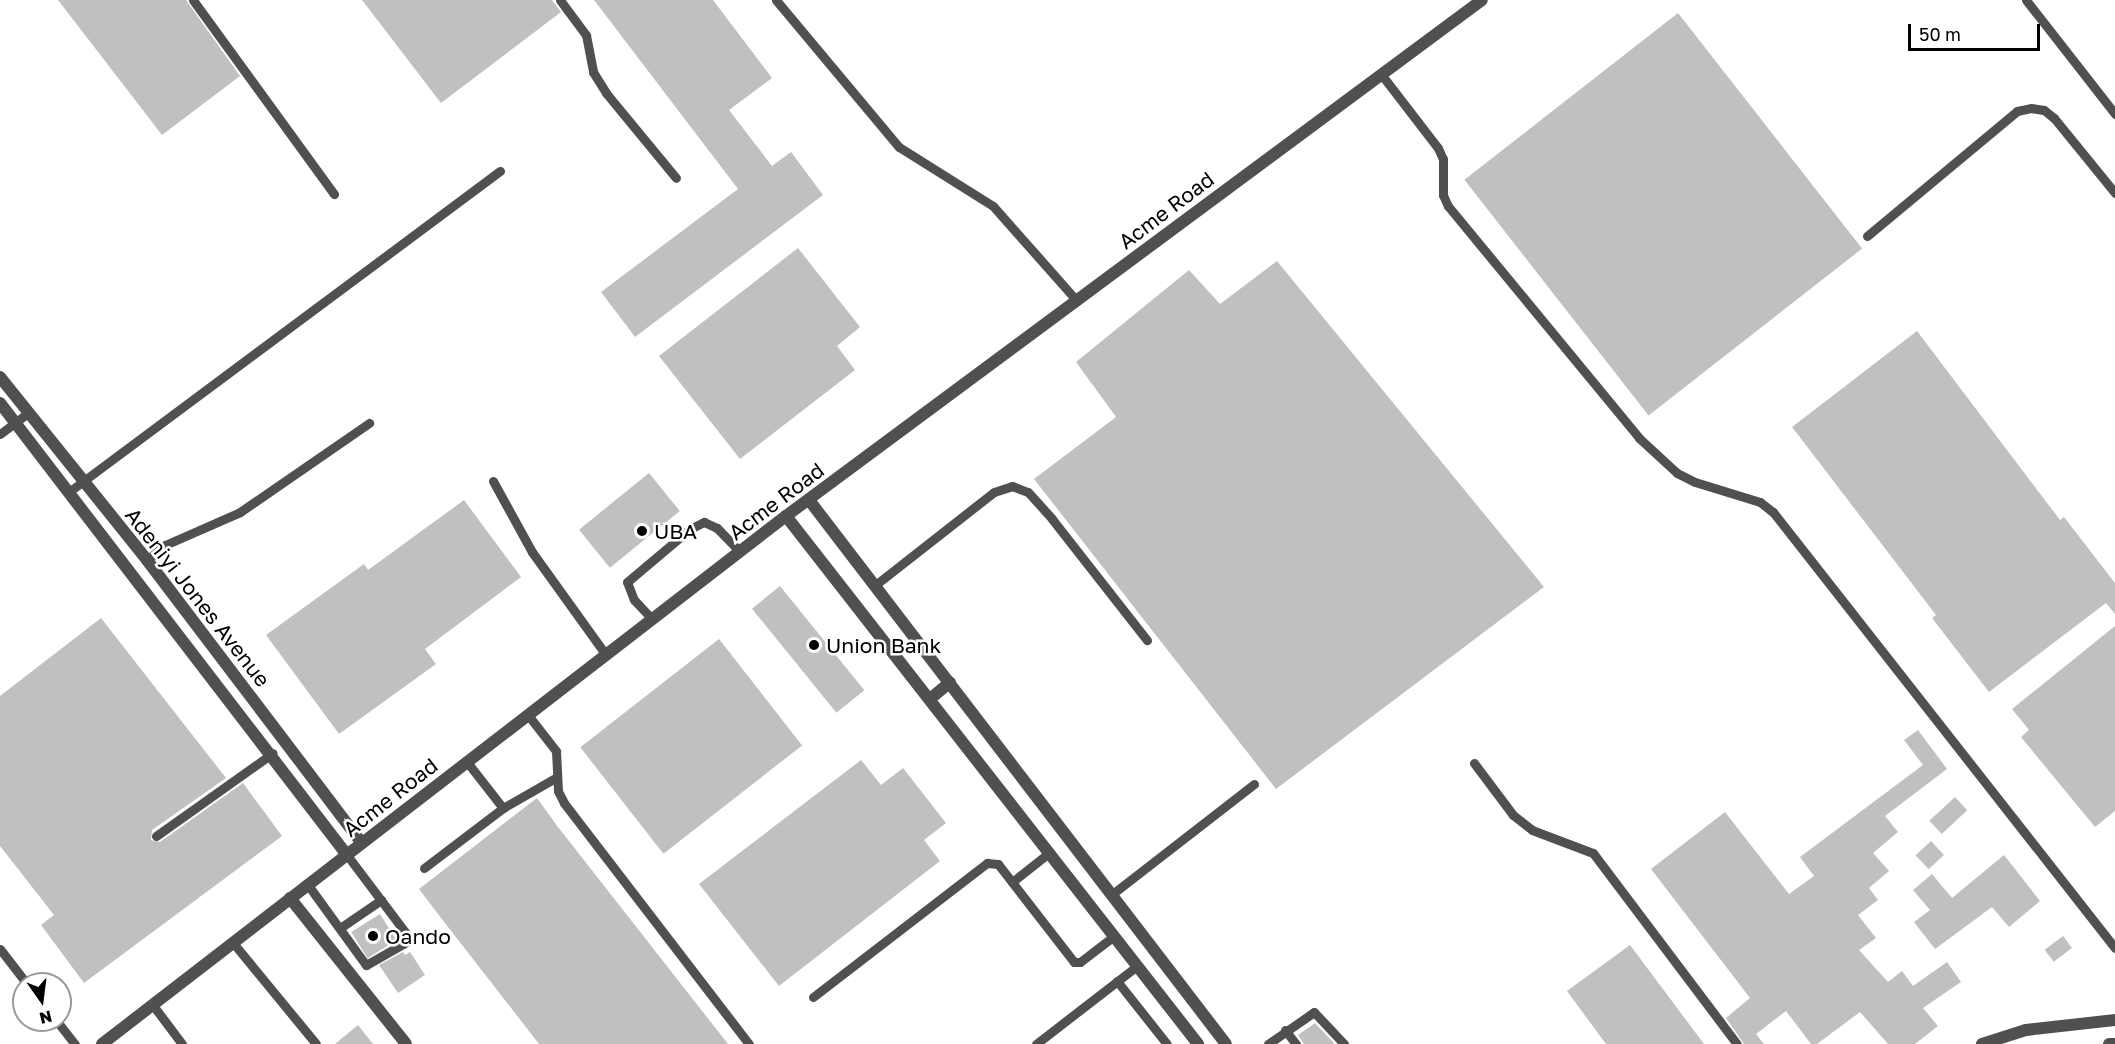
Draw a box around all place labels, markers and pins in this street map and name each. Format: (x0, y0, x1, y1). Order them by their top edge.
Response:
place label: UBA (654, 518, 697, 544)
marker: UBA (635, 524, 649, 538)
place label: Union Bank (826, 632, 941, 658)
marker: Union Bank (807, 638, 821, 652)
place label: Oando (385, 923, 451, 949)
marker: Oando (366, 929, 380, 943)

